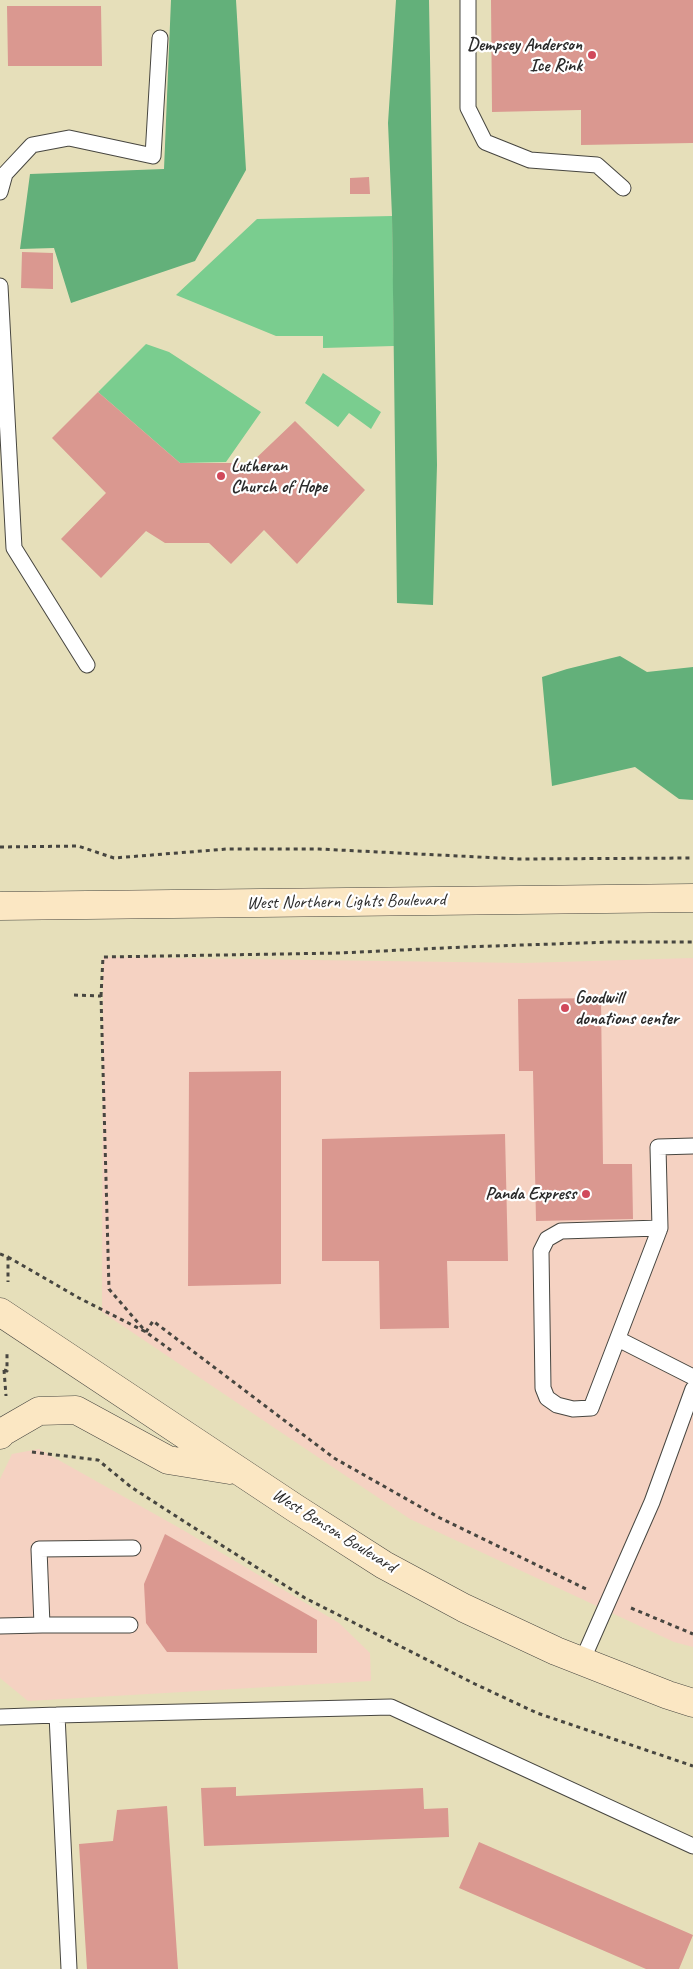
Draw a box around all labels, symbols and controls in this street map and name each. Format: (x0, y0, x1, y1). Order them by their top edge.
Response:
place label: Dempsey Anderson Ice Rink (467, 34, 582, 76)
marker: Dempsey Anderson Ice Rink (586, 49, 598, 61)
place label: Lutheran Church of Hope (231, 455, 327, 498)
marker: Lutheran Church of Hope (215, 470, 227, 482)
street label: West Northern Lights Boulevard (246, 889, 446, 915)
place label: Goodwill donations center (575, 987, 679, 1030)
marker: Goodwill donations center (559, 1002, 571, 1014)
place label: Panda Express (485, 1183, 576, 1205)
marker: Panda Express (580, 1188, 592, 1200)
street label: West Benson Boulevard (268, 1484, 400, 1578)

